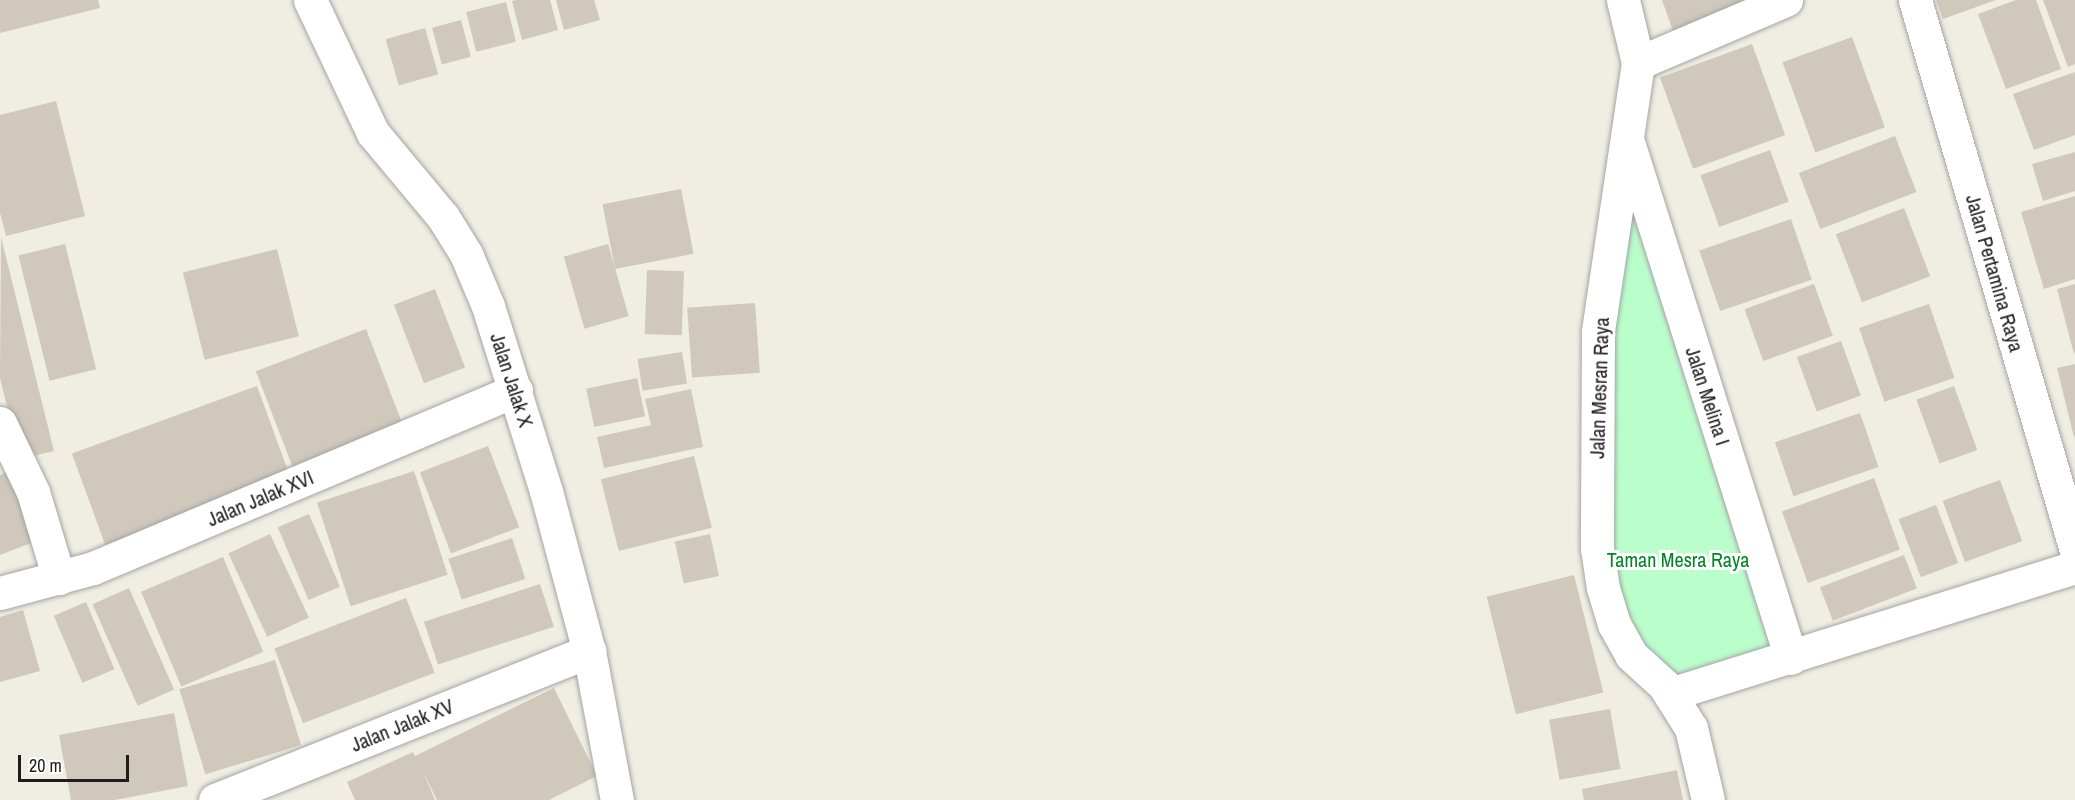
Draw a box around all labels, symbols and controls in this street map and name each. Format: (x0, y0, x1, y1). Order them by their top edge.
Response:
street label: Jalan Pertamina Raya (1961, 192, 2029, 354)
street label: Jalan Mesran Raya (1585, 317, 1613, 459)
street label: Jalan Jalak X (486, 330, 538, 430)
street label: Jalan Melina I (1681, 344, 1735, 448)
street label: Jalan Jalak XVI (203, 465, 317, 531)
park label: Taman Mesra Raya (1607, 547, 1749, 571)
street label: Jalan Jalak XV (347, 694, 457, 756)
scale bar (21, 743, 132, 781)
text: 20 m (29, 753, 62, 778)

